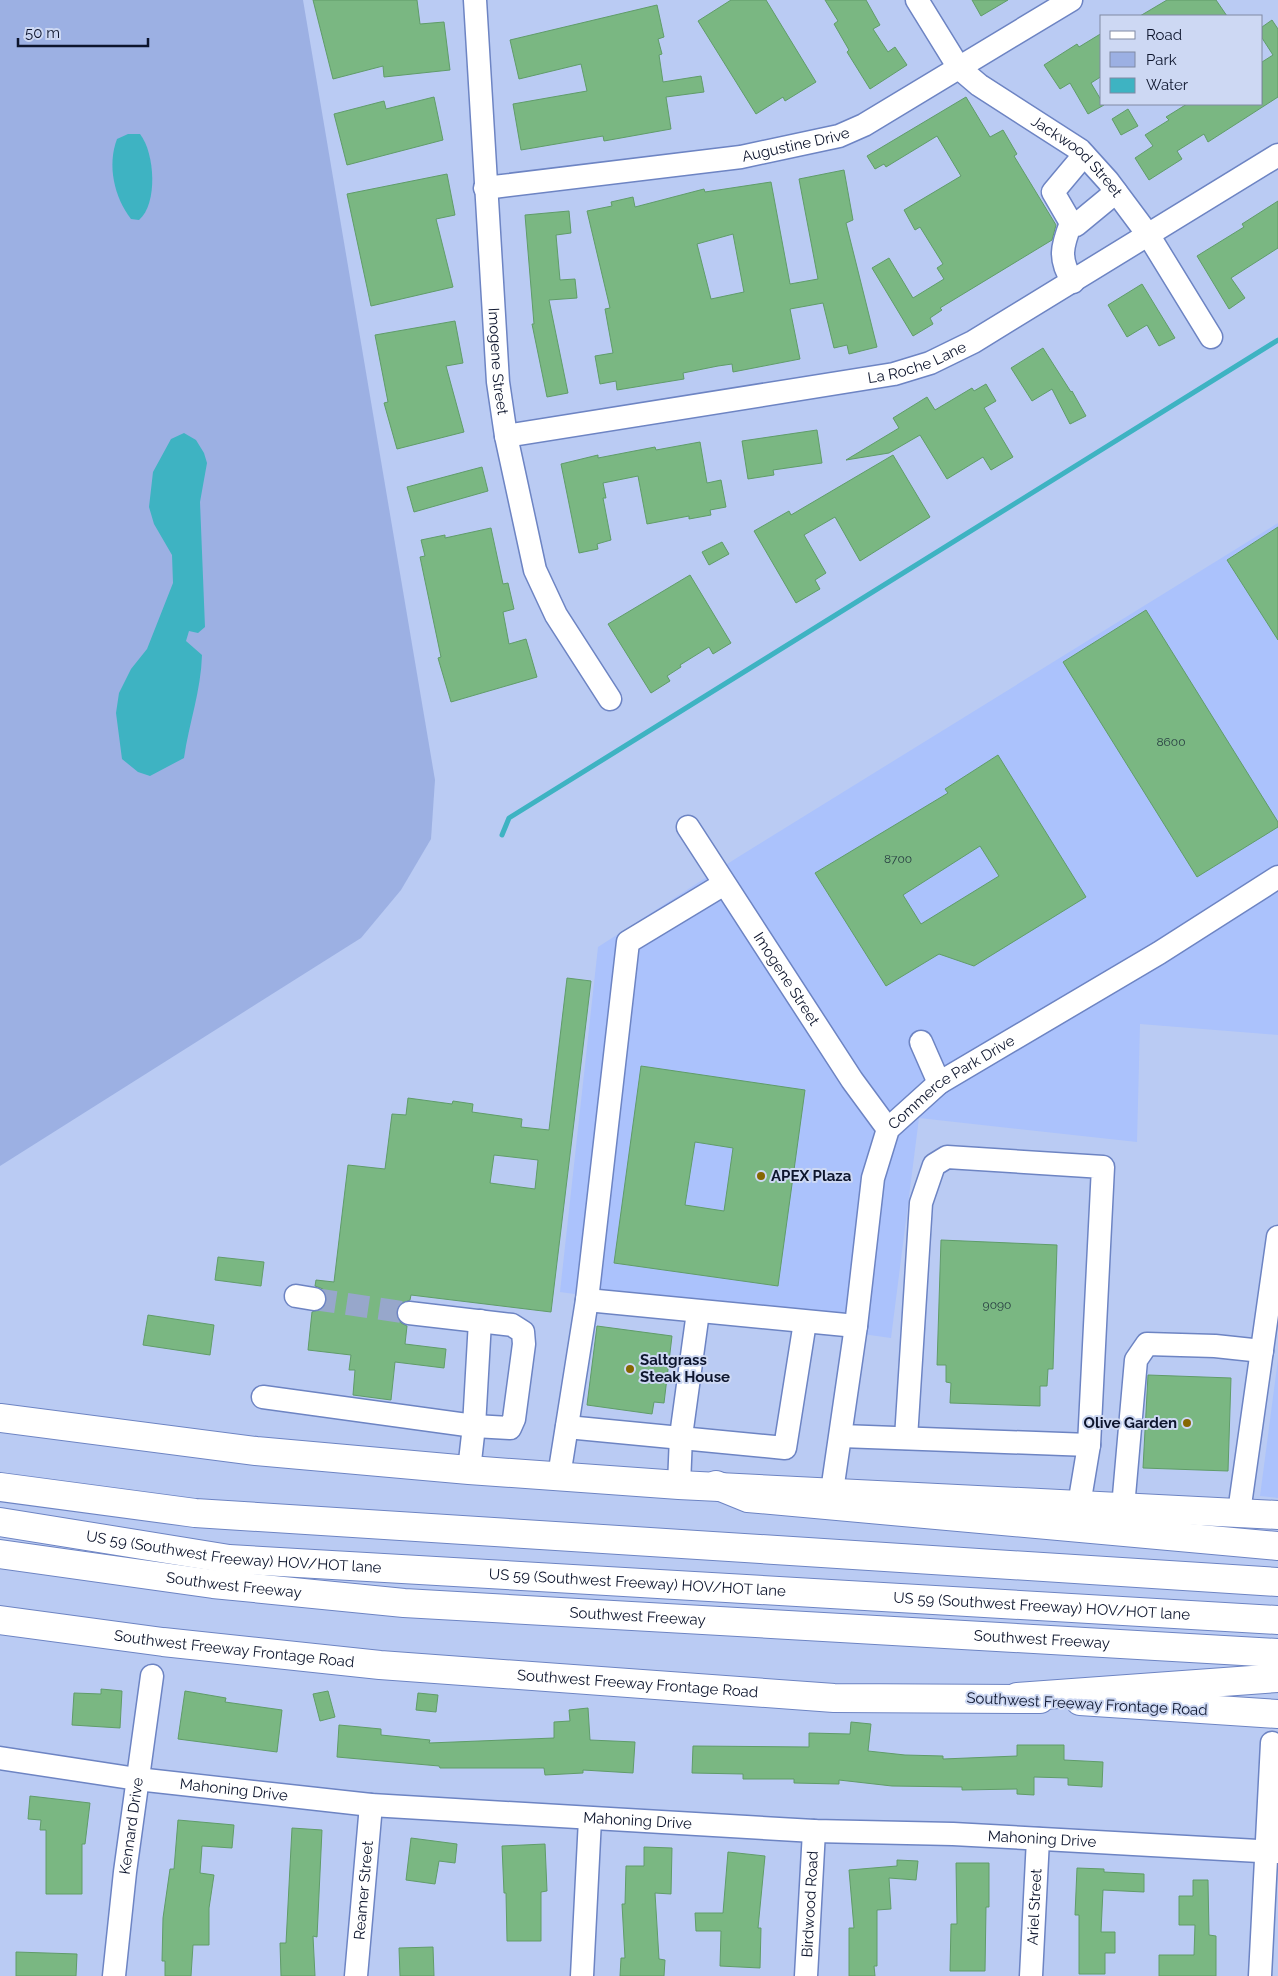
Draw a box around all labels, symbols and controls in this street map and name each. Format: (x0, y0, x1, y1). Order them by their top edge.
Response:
scale bar (18, 15, 148, 47)
legend (1100, 15, 1263, 105)
text: 50 m (25, 24, 60, 42)
text: Road (1146, 26, 1182, 44)
text: Park (1146, 51, 1177, 69)
text: Water (1146, 76, 1189, 94)
street label: Jackwood Street (1028, 112, 1126, 201)
street label: Augustine Drive (740, 123, 853, 166)
street label: Imogene Street (485, 307, 512, 416)
street label: La Roche Lane (866, 338, 969, 387)
house number: 8600 (1156, 735, 1186, 749)
house number: 8700 (884, 852, 912, 866)
street label: Imogene Street (750, 929, 823, 1029)
street label: Commerce Park Drive (884, 1031, 1018, 1134)
place label: APEX Plaza (771, 1167, 852, 1185)
marker: APEX Plaza (755, 1170, 767, 1182)
house number: 9090 (983, 1298, 1011, 1312)
place label: Saltgrass Steak House (640, 1351, 730, 1386)
marker: Saltgrass Steak House (624, 1363, 636, 1375)
place label: Olive Garden (1084, 1414, 1177, 1432)
marker: Olive Garden (1181, 1417, 1193, 1429)
street label: US 59 (Southwest Freeway) HOV/HOT lane (85, 1527, 382, 1577)
street label: US 59 (Southwest Freeway) HOV/HOT lane (488, 1565, 786, 1600)
street label: Southwest Freeway (165, 1569, 302, 1602)
street label: US 59 (Southwest Freeway) HOV/HOT lane (893, 1589, 1191, 1624)
street label: Southwest Freeway (569, 1603, 706, 1629)
street label: Southwest Freeway Frontage Road (113, 1626, 355, 1671)
street label: Southwest Freeway (973, 1627, 1110, 1652)
street label: Southwest Freeway Frontage Road (516, 1666, 759, 1701)
street label: Southwest Freeway Frontage Road (966, 1689, 1208, 1719)
street label: Mahoning Drive (179, 1775, 289, 1805)
street label: Kennard Drive (116, 1776, 147, 1876)
street label: Mahoning Drive (583, 1808, 692, 1833)
street label: Mahoning Drive (987, 1827, 1097, 1851)
street label: Reamer Street (350, 1840, 377, 1941)
street label: Birdwood Road (798, 1850, 822, 1958)
street label: Ariel Street (1024, 1868, 1045, 1946)

